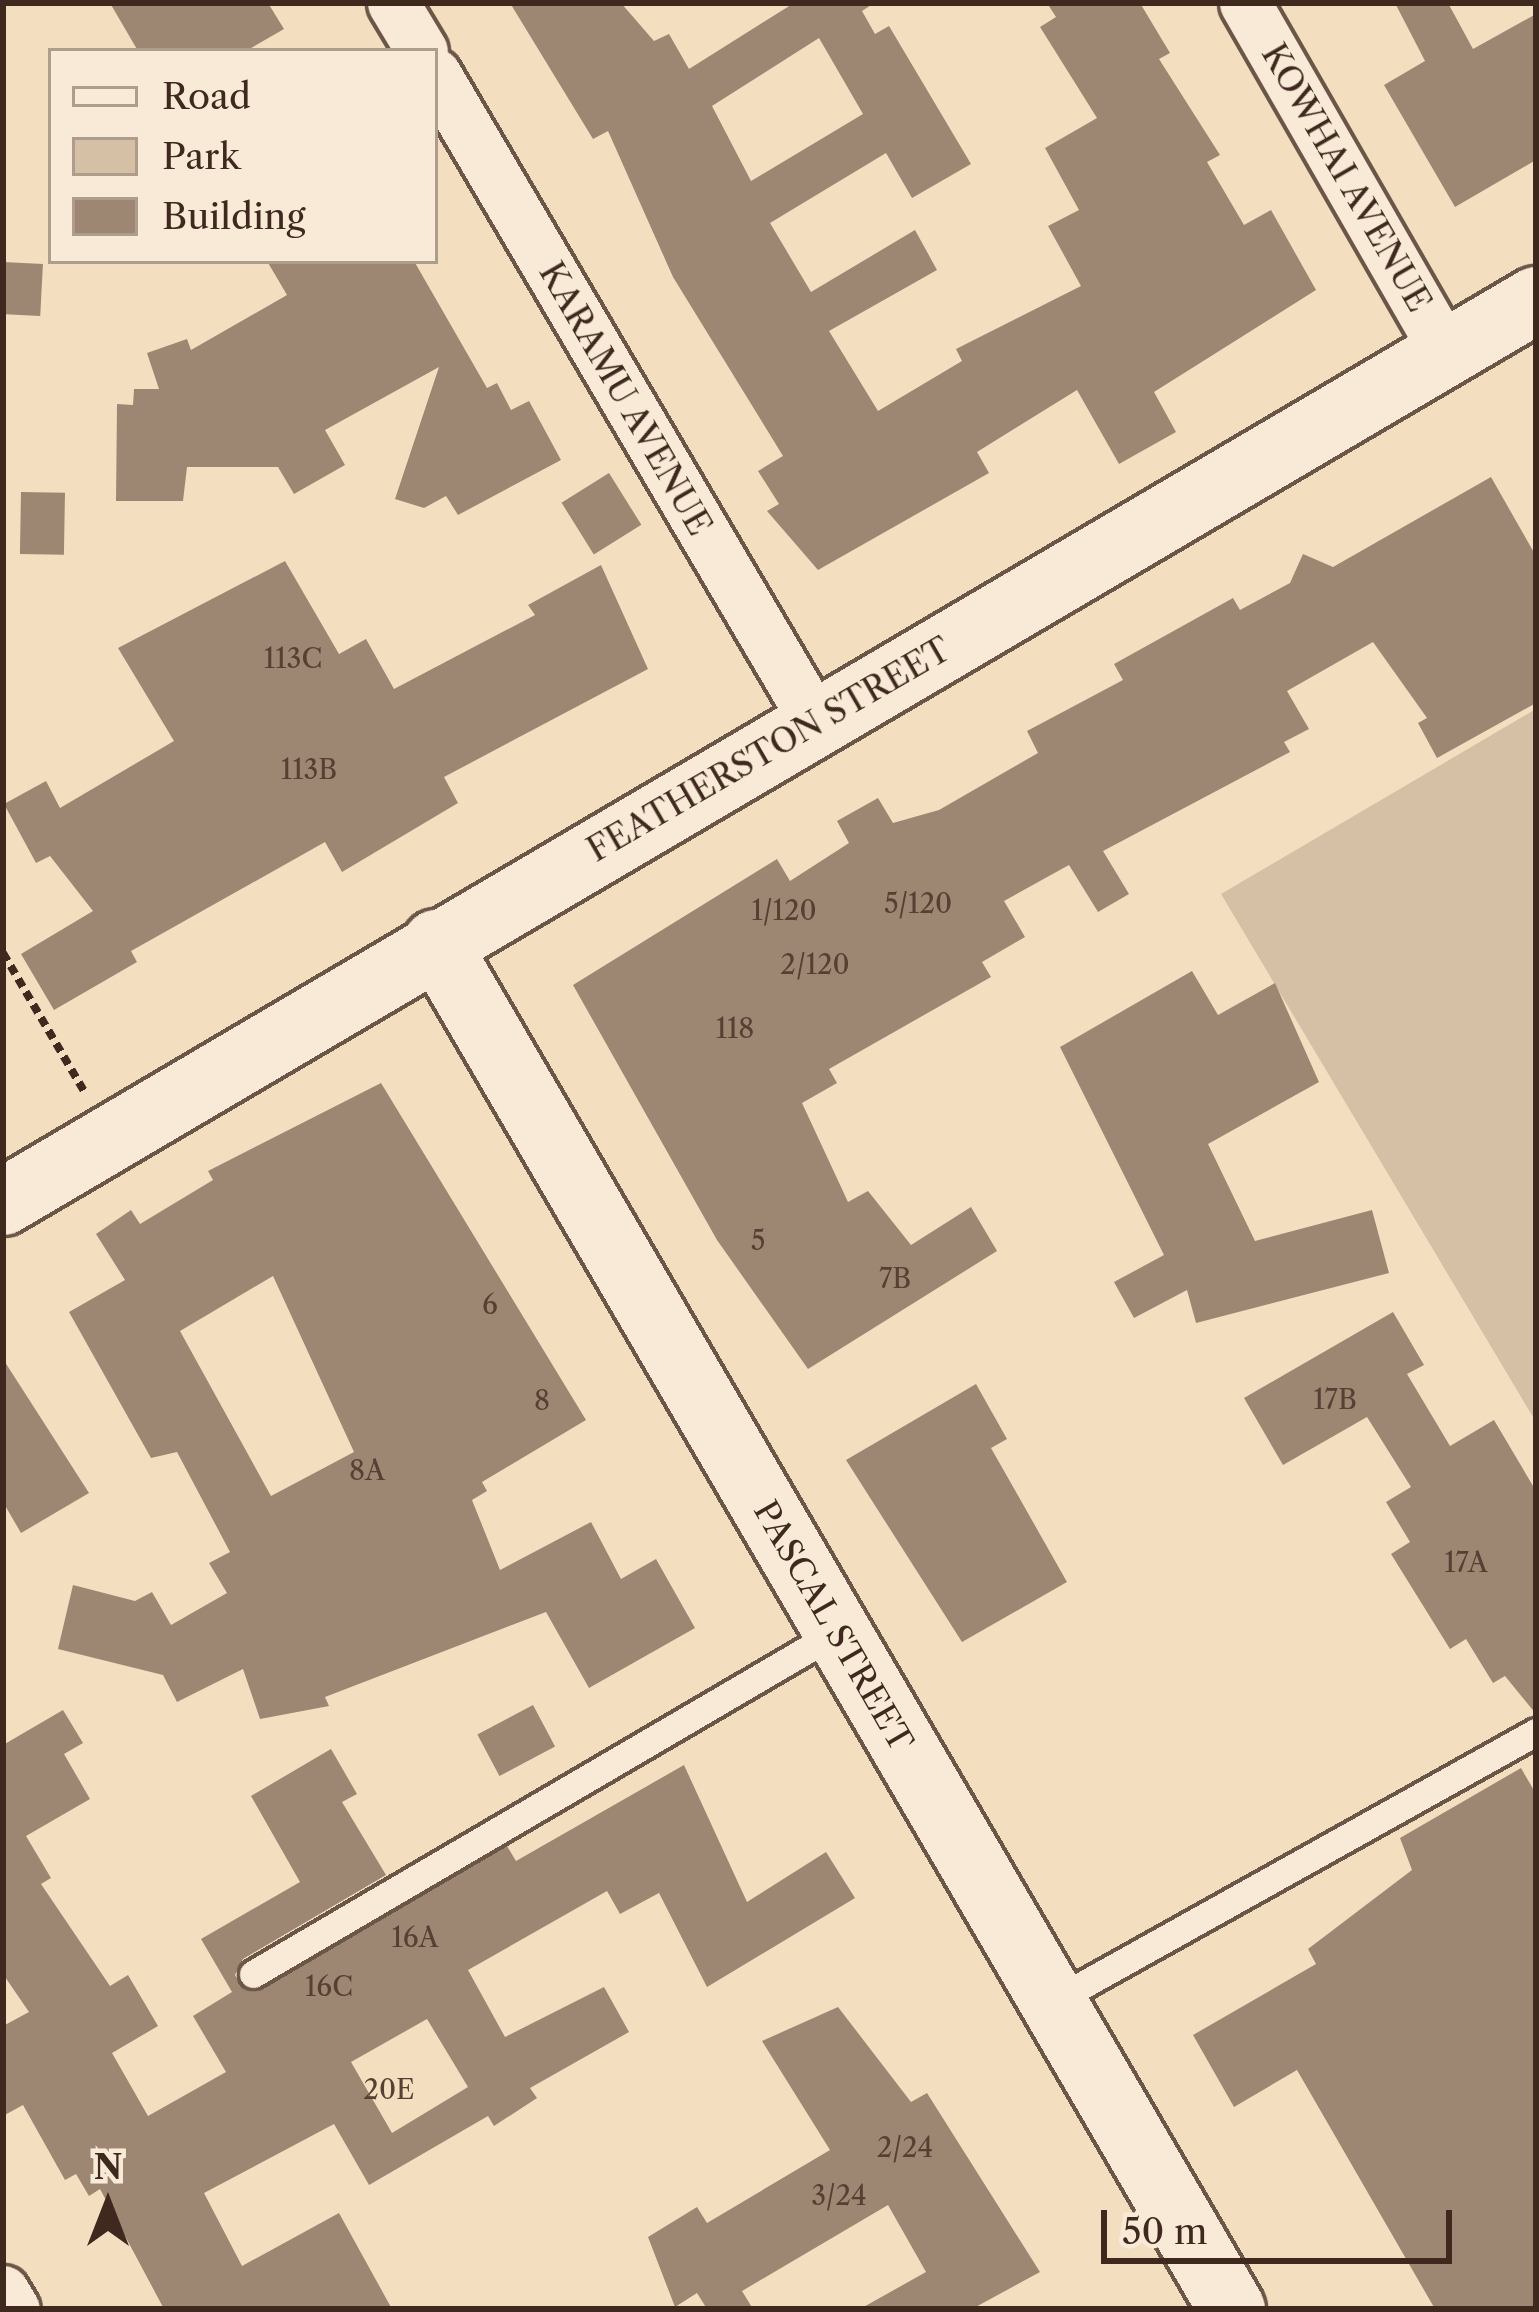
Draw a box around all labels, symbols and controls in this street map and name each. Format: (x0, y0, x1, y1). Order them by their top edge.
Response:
street label: KOWHAI AVENUE (1253, 36, 1439, 320)
legend (48, 48, 438, 264)
text: Road (162, 74, 251, 118)
text: Park (162, 134, 240, 178)
text: Building (162, 194, 305, 238)
street label: KARAMU AVENUE (530, 255, 720, 543)
street label: FEATHERSTON STREET (581, 630, 957, 870)
house number: 113C (264, 643, 322, 675)
house number: 113B (281, 754, 337, 786)
house number: 5/120 (884, 888, 952, 920)
house number: 1/120 (751, 895, 817, 927)
house number: 2/120 (780, 949, 850, 981)
house number: 118 (716, 1013, 754, 1045)
house number: 5 (751, 1225, 765, 1257)
house number: 7B (879, 1263, 911, 1295)
house number: 6 (482, 1289, 498, 1321)
house number: 17B (1313, 1384, 1357, 1416)
house number: 8 (534, 1385, 550, 1417)
house number: 8A (349, 1455, 385, 1487)
street label: PASCAL STREET (745, 1493, 921, 1759)
house number: 17A (1444, 1547, 1488, 1579)
house number: 16A (391, 1922, 439, 1954)
house number: 16C (305, 1971, 353, 2003)
house number: 20E (363, 2074, 415, 2106)
house number: 2/24 (877, 2132, 933, 2164)
north arrow (48, 2144, 168, 2264)
text: N (94, 2147, 122, 2188)
house number: 3/24 (811, 2180, 867, 2212)
scale bar (1107, 2186, 1458, 2260)
text: 50 m (1122, 2209, 1207, 2253)

